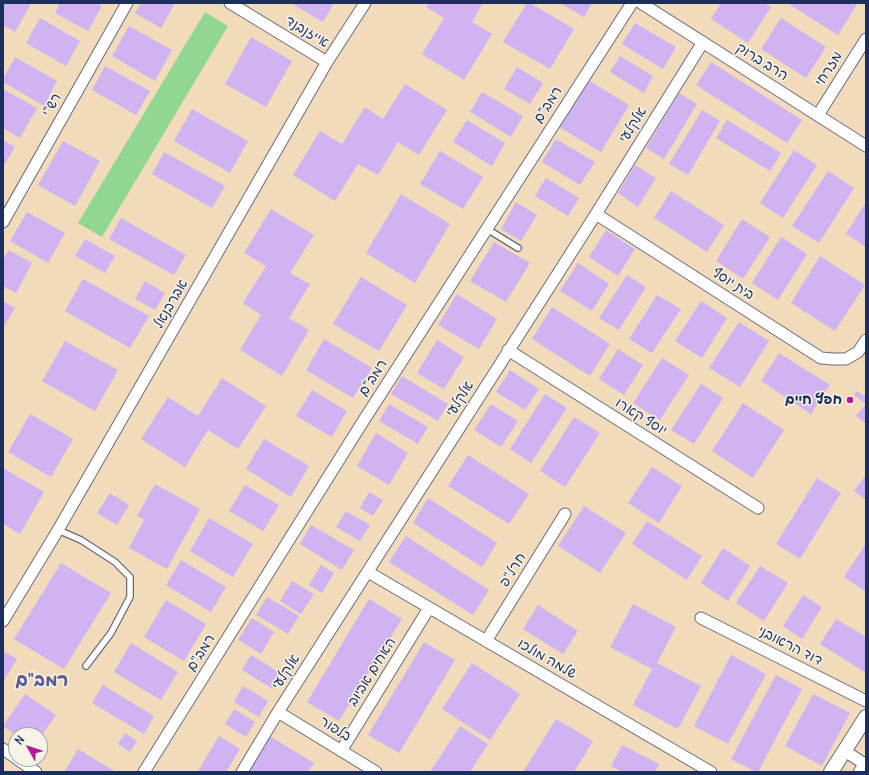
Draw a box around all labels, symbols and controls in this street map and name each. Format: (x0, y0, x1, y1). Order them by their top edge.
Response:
street label: אייזנבנד (282, 12, 332, 52)
street label: הרב ברוק (733, 40, 791, 84)
street label: מזרחי (812, 48, 846, 90)
street label: רמב"ם (530, 84, 566, 126)
street label: רש"י (39, 90, 65, 120)
street label: אלקלעי (616, 104, 650, 146)
street label: בית יוסף (709, 264, 757, 304)
street label: אברבנאל (150, 277, 192, 331)
street label: רמב"ם (355, 357, 391, 399)
street label: אלקלעי (443, 378, 477, 420)
place label: חפץ חיים (785, 392, 842, 408)
street label: יוסף קארו (612, 395, 670, 439)
marker: חפץ חיים (845, 395, 855, 405)
street label: חרל"פ (496, 550, 530, 590)
street label: דוד הראובני (755, 623, 825, 669)
street label: רמב"ם (183, 631, 219, 675)
street label: האחים אביוב (344, 635, 400, 709)
street label: שלמה מולכו (514, 635, 580, 683)
street label: אלקלעי (268, 651, 304, 693)
district label: רמב"ם (16, 670, 68, 692)
street label: בלפור (316, 713, 354, 745)
north arrow (8, 727, 48, 767)
text: N (12, 733, 27, 747)

